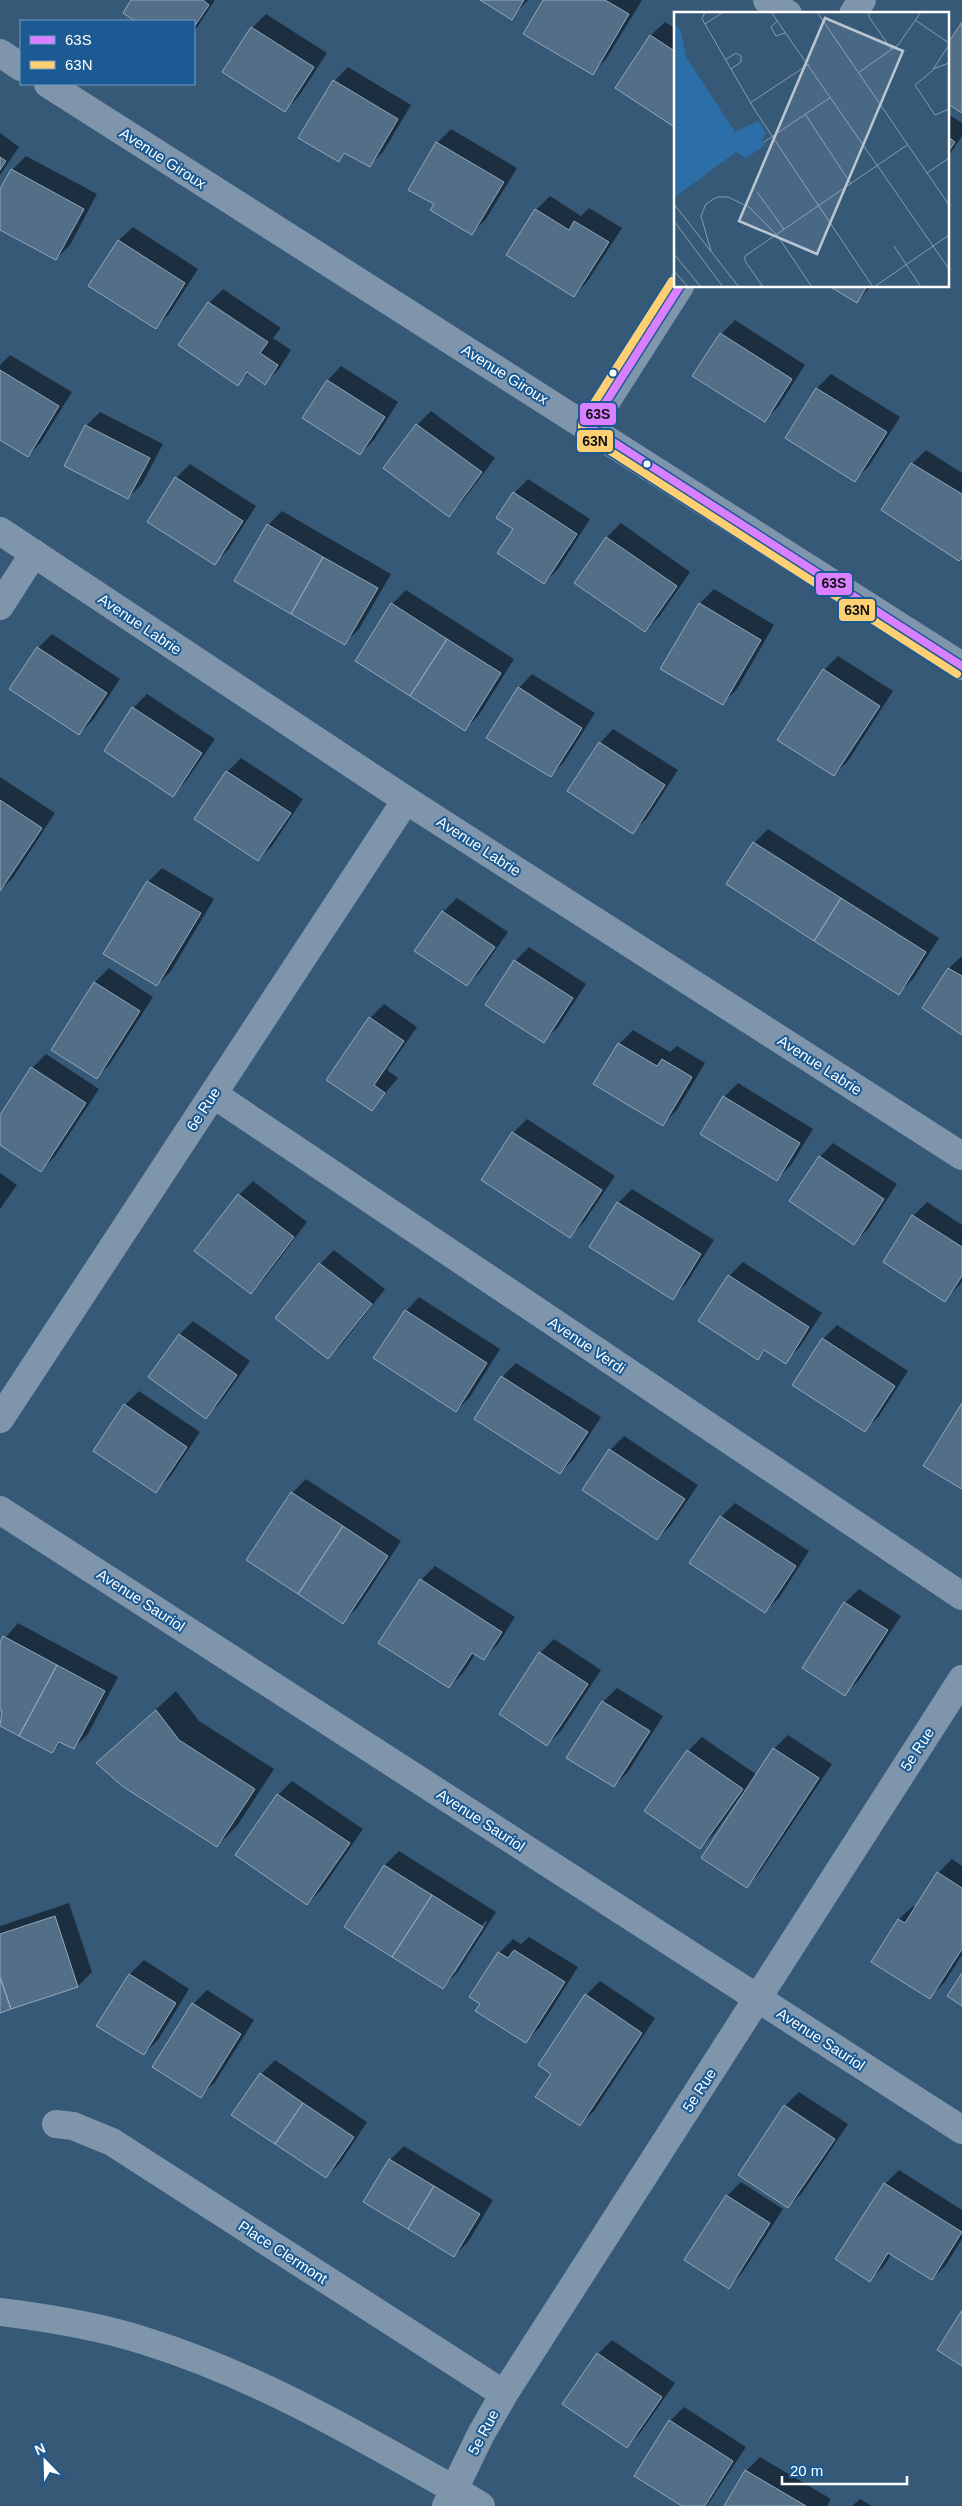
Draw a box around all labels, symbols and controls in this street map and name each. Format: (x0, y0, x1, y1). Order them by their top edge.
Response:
inset map (674, 12, 950, 288)
legend (20, 20, 195, 85)
text: 63S (65, 31, 92, 48)
text: 63N (65, 56, 93, 73)
street label: Avenue Giroux (117, 124, 210, 192)
street label: Avenue Giroux (459, 341, 552, 408)
unlabelled marker (608, 368, 618, 378)
line badge: 63S (579, 402, 617, 426)
text: 63S (586, 406, 610, 422)
line badge: 63N (576, 429, 614, 453)
text: 63N (582, 433, 608, 449)
unlabelled marker (642, 459, 652, 469)
line badge: 63S (815, 572, 853, 596)
text: 63S (822, 575, 846, 591)
street label: Avenue Labrie (95, 590, 185, 658)
line badge: 63N (838, 598, 876, 622)
text: 63N (844, 602, 870, 618)
street label: Avenue Labrie (434, 813, 524, 879)
street label: Avenue Labrie (775, 1032, 865, 1098)
street label: 6e Rue (183, 1084, 223, 1134)
street label: Avenue Verdi (545, 1313, 629, 1377)
street label: Avenue Sauriol (94, 1565, 188, 1635)
street label: 5e Rue (897, 1724, 937, 1774)
street label: Avenue Sauriol (434, 1785, 528, 1855)
street label: Avenue Sauriol (774, 2004, 868, 2074)
street label: 5e Rue (679, 2065, 719, 2115)
street label: Place Clermont (235, 2217, 331, 2288)
street label: 5e Rue (464, 2407, 502, 2457)
north arrow (20, 2436, 70, 2486)
text: N (32, 2440, 48, 2458)
scale bar (782, 2454, 907, 2486)
text: 20 m (790, 2462, 823, 2479)

